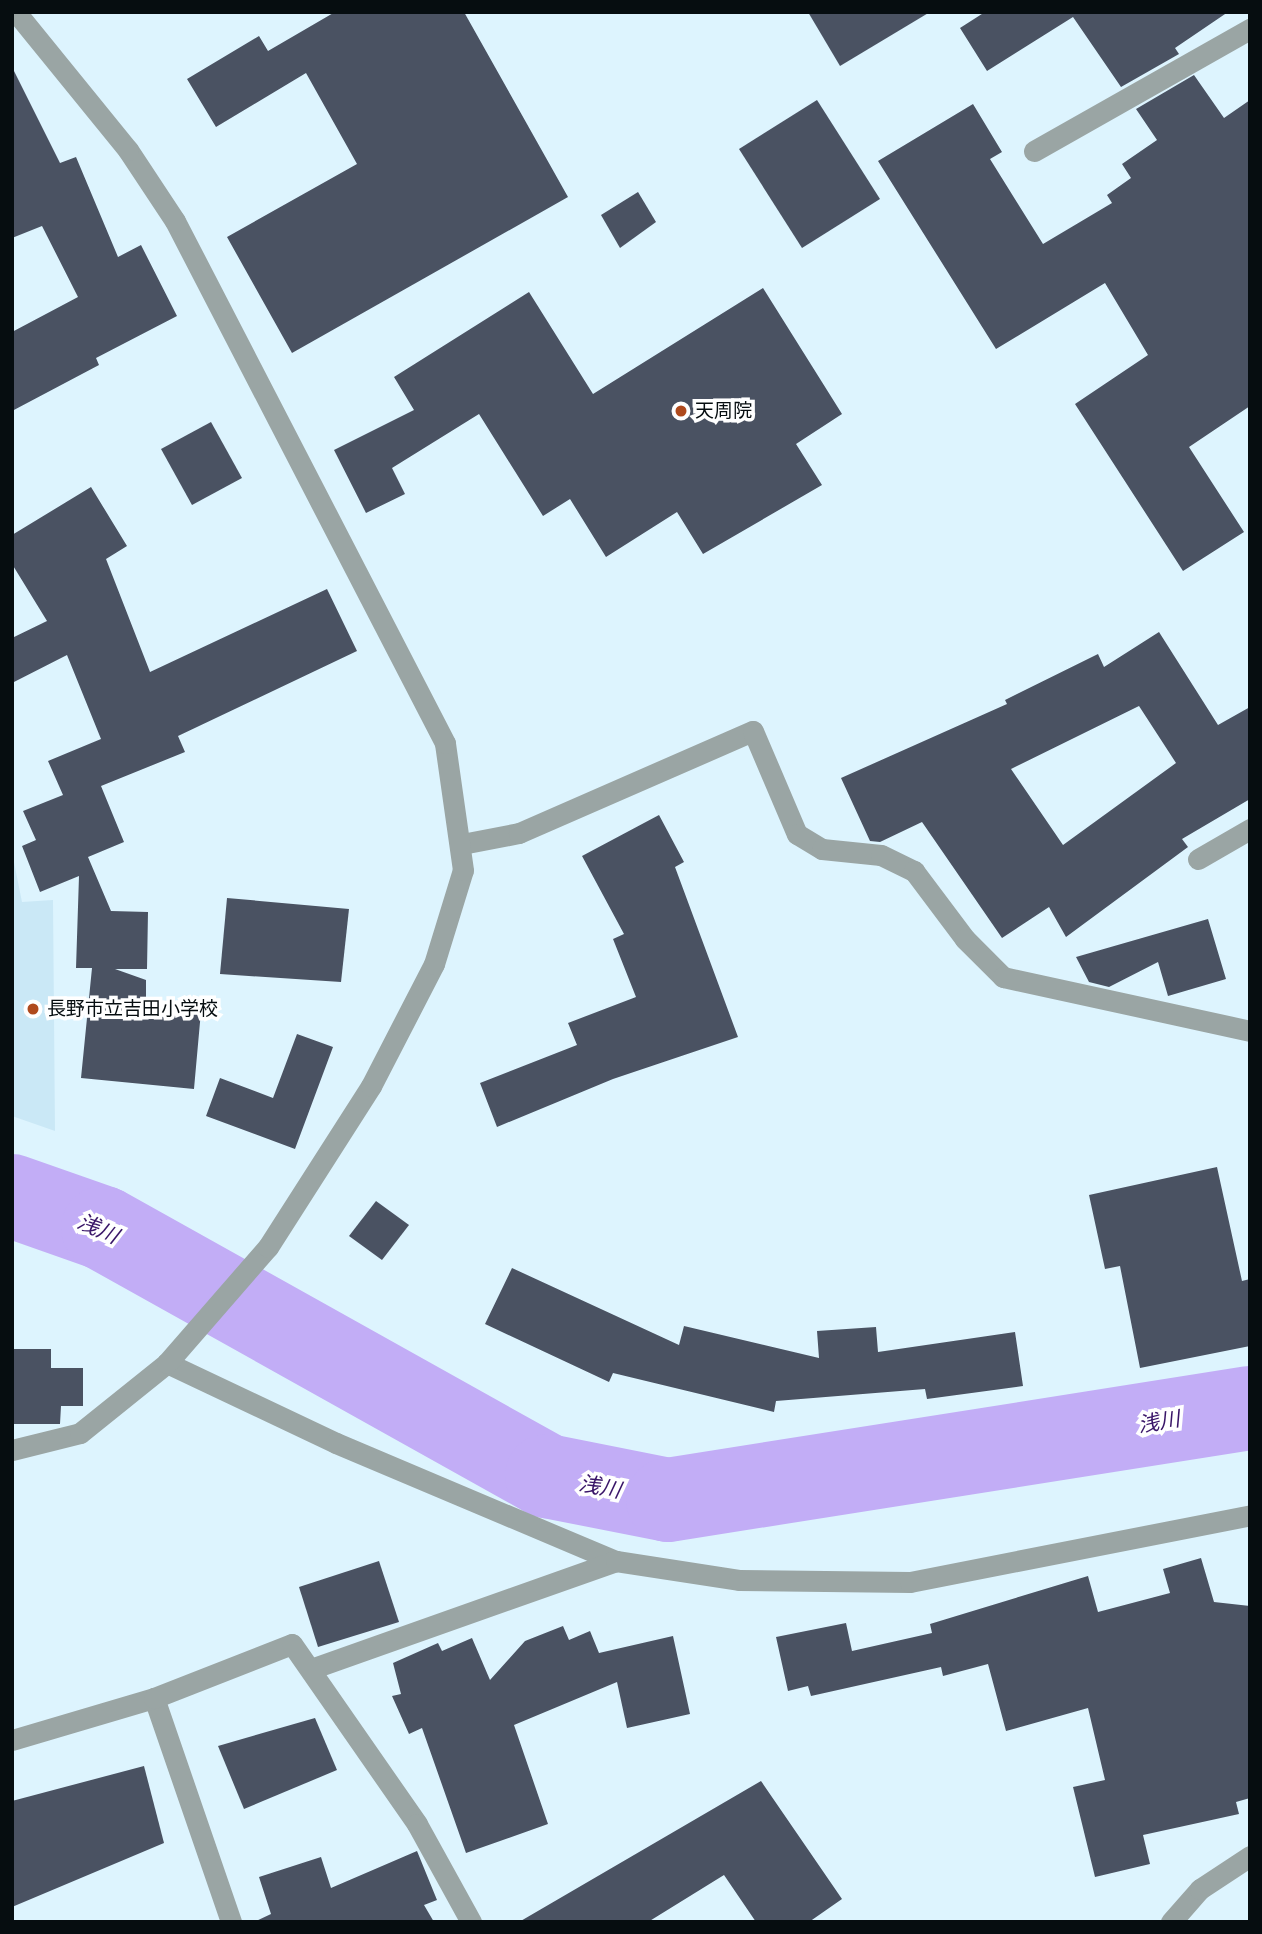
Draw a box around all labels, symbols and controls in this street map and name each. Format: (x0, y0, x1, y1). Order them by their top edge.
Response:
place label: 天周院 (695, 400, 752, 422)
marker: 天周院 (673, 403, 689, 419)
place label: 長野市立吉田小学校 (47, 998, 218, 1020)
marker: 長野市立吉田小学校 (25, 1001, 41, 1017)
water label: 浅川 (74, 1209, 122, 1249)
water label: 浅川 (1136, 1406, 1182, 1438)
water label: 浅川 (577, 1471, 623, 1503)

